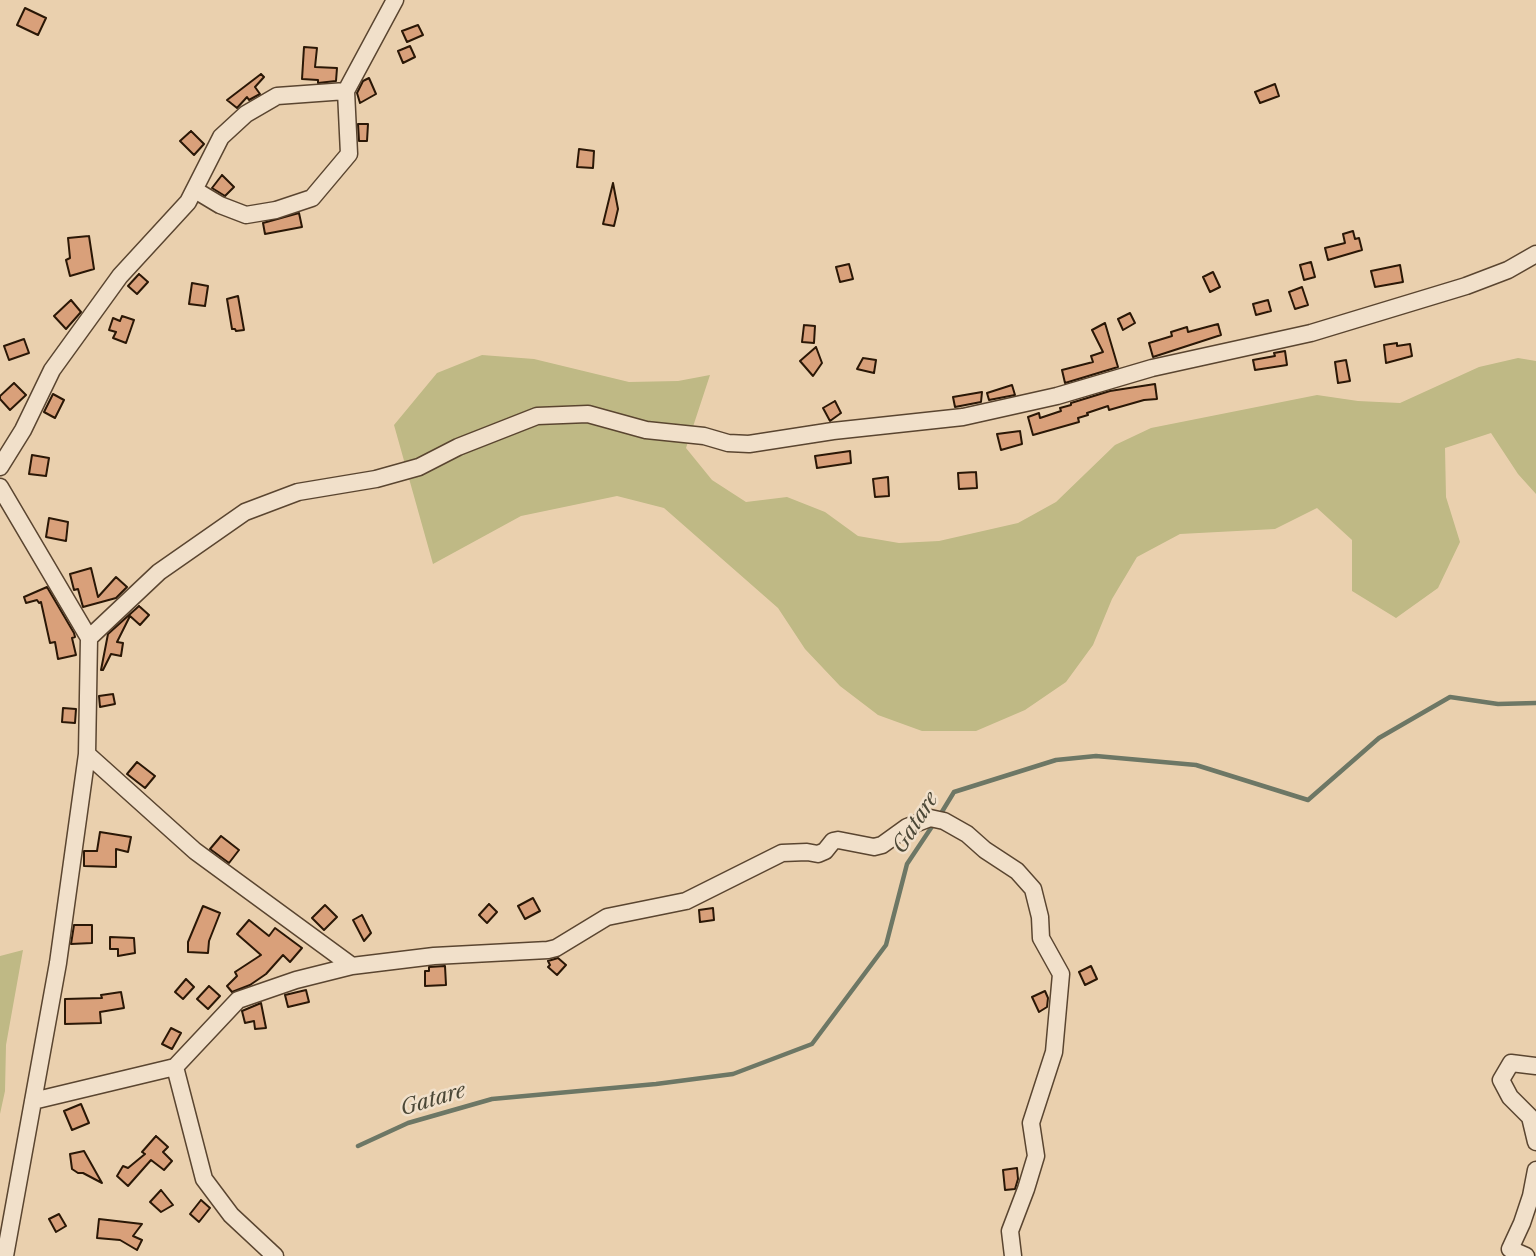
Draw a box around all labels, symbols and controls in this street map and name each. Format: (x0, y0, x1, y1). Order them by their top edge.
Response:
water label: Gatare (888, 788, 944, 858)
water label: Gatare (397, 1078, 469, 1122)

